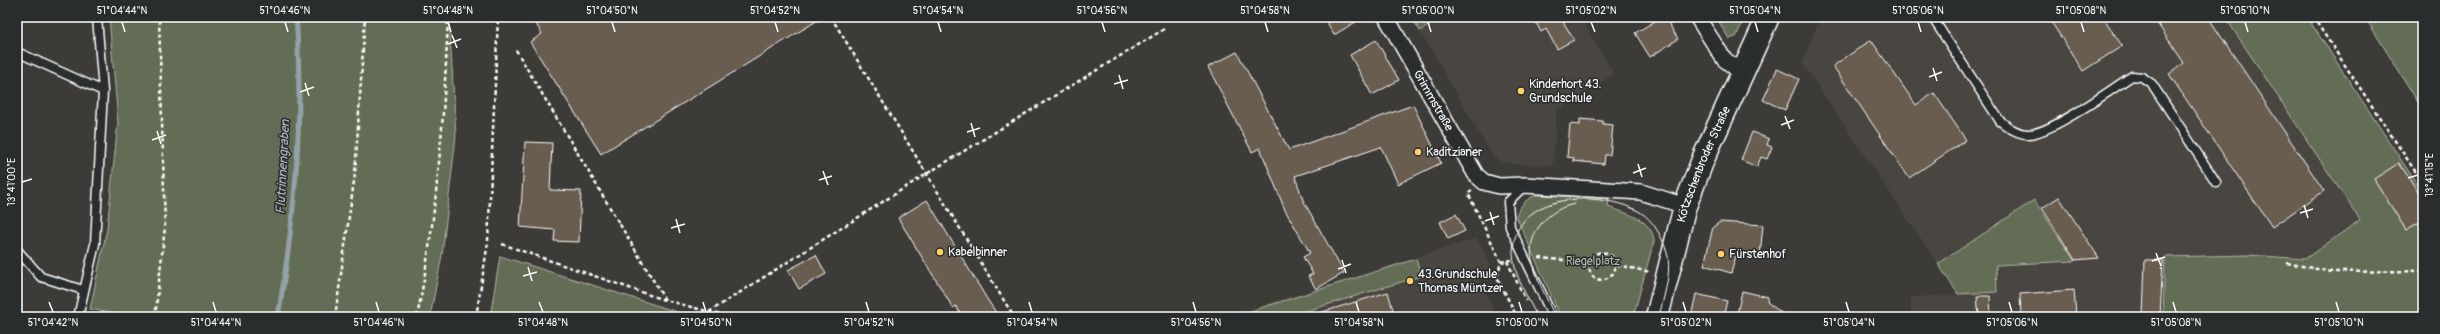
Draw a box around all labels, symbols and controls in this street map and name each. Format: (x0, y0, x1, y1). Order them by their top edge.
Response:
text: 51°04'44"N (97, 5, 148, 17)
text: 51°04'46"N (260, 5, 311, 17)
text: 51°04'48"N (423, 5, 473, 17)
text: 51°04'50"N (586, 5, 638, 17)
text: 51°04'52"N (750, 5, 800, 17)
text: 51°04'54"N (913, 5, 963, 17)
text: 51°04'56"N (1077, 5, 1127, 17)
text: 51°04'58"N (1240, 5, 1290, 17)
text: 51°05'00"N (1402, 5, 1454, 17)
text: 51°05'02"N (1565, 5, 1617, 17)
text: 51°05'04"N (1729, 5, 1781, 17)
text: 51°05'06"N (1892, 5, 1944, 17)
text: 51°05'08"N (2056, 5, 2107, 17)
text: 51°05'10"N (2220, 5, 2270, 17)
street label: Grimmstraße (1410, 67, 1457, 134)
place label: Kinderhort 43. Grundschule (1529, 77, 1601, 106)
marker: Kinderhort 43. Grundschule (1516, 86, 1526, 96)
street label: Kötzschenbroder Straße (1674, 104, 1734, 224)
water label: Flutrinnengraben (273, 119, 294, 215)
place label: Kaditzianer (1426, 145, 1483, 160)
marker: Kaditzianer (1413, 147, 1423, 157)
text: 13°41'15"E (2424, 153, 2436, 197)
text: 13°41'00"E (6, 158, 18, 206)
place label: Kabelbinner (948, 245, 1008, 260)
marker: Kabelbinner (935, 247, 945, 257)
place label: Fürstenhof (1729, 247, 1786, 262)
marker: Fürstenhof (1716, 249, 1726, 259)
park label: Riegelplatz (1566, 254, 1620, 269)
place label: 43.Grundschule Thomas Müntzer (1418, 267, 1504, 296)
marker: 43.Grundschule Thomas Müntzer (1405, 276, 1415, 286)
text: 51°04'42"N (28, 317, 79, 329)
text: 51°04'44"N (191, 317, 242, 329)
text: 51°04'46"N (354, 317, 405, 329)
text: 51°04'48"N (518, 317, 568, 329)
text: 51°04'50"N (680, 317, 732, 329)
text: 51°04'52"N (844, 317, 894, 329)
text: 51°04'54"N (1007, 317, 1057, 329)
text: 51°04'56"N (1171, 317, 1221, 329)
text: 51°04'58"N (1334, 317, 1384, 329)
text: 51°05'00"N (1496, 317, 1548, 329)
text: 51°05'02"N (1660, 317, 1712, 329)
text: 51°05'04"N (1823, 317, 1875, 329)
text: 51°05'06"N (1986, 317, 2038, 329)
text: 51°05'08"N (2151, 317, 2202, 329)
text: 51°05'10"N (2314, 317, 2364, 329)

